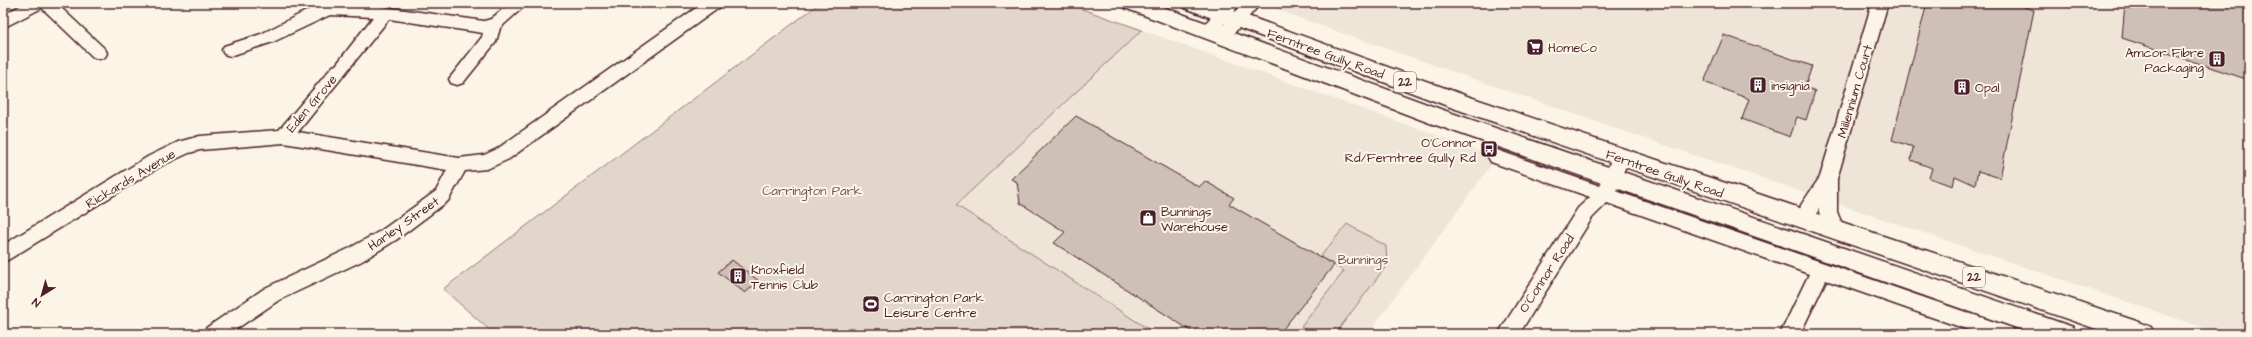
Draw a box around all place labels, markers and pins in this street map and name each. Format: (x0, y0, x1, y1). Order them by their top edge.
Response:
supermarket icon: HomeCo (1525, 37, 1545, 57)
place label: HomeCo (1548, 39, 1598, 57)
place label: Amcor Fibre Packaging (2125, 44, 2204, 78)
building icon: Amcor Fibre Packaging (2207, 49, 2227, 69)
building icon: insignia (1748, 75, 1768, 95)
place label: insignia (1771, 77, 1810, 96)
building icon: Opal (1952, 77, 1972, 97)
place label: Opal (1975, 79, 2000, 97)
place label: O'Connor Rd/Ferntree Gully Rd (1345, 134, 1476, 168)
bus stop icon: O'Connor Rd/Ferntree Gully Rd (1479, 139, 1499, 159)
place label: Bunnings Warehouse (1161, 203, 1228, 236)
shop icon: Bunnings Warehouse (1138, 208, 1158, 228)
place label: Knoxfield Tennis Club (751, 261, 819, 294)
building icon: Knoxfield Tennis Club (728, 266, 748, 286)
place label: Carrington Park Leisure Centre (884, 289, 984, 322)
sports icon: Carrington Park Leisure Centre (861, 294, 881, 314)

